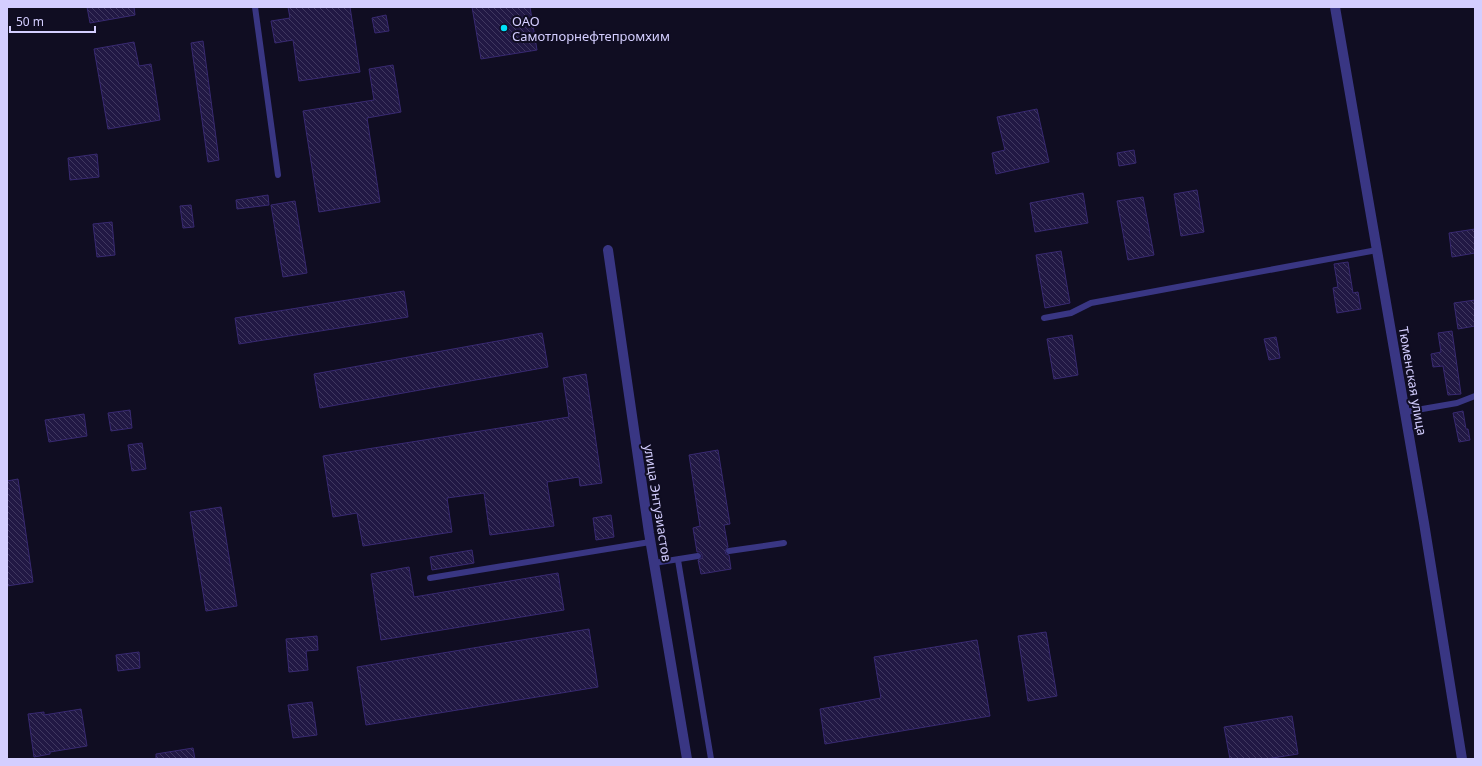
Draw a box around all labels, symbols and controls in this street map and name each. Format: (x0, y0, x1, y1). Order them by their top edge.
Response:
scale bar (10, 8, 95, 34)
place label: ОАО Самотлорнефтепромхим (512, 12, 670, 45)
text: 50 m (16, 13, 44, 30)
marker: ОАО Самотлорнефтепромхим (499, 23, 509, 33)
street label: Тюменская улица (1395, 325, 1431, 437)
street label: улица Энтузиастов (640, 443, 676, 563)

